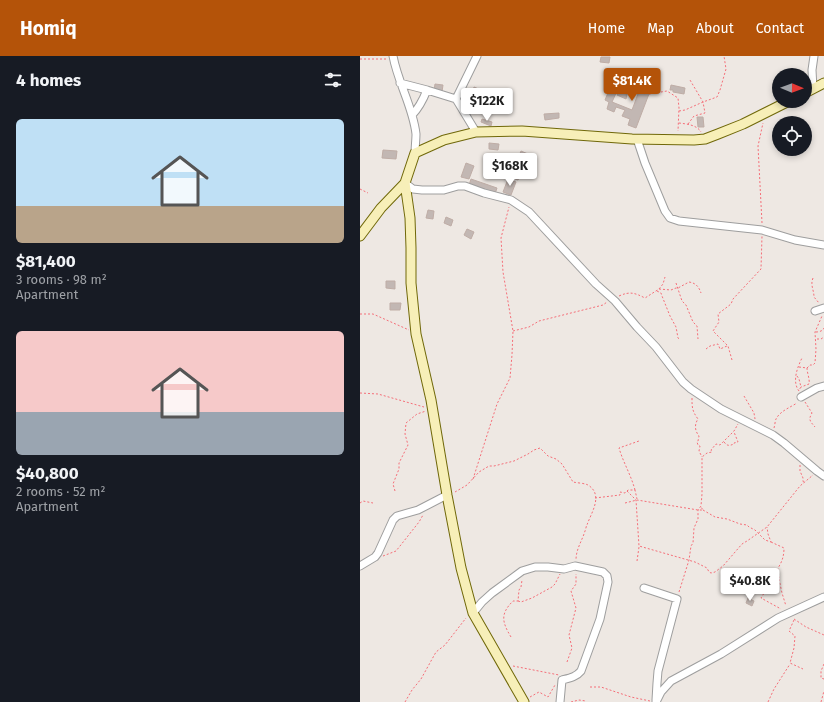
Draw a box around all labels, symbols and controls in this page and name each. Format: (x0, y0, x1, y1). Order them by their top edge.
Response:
text: Homiq (20, 17, 77, 40)
text: Home (588, 20, 625, 37)
text: Map (647, 20, 674, 37)
text: About (696, 20, 734, 37)
text: Contact (756, 20, 804, 37)
pin: $81.4K (599, 68, 665, 102)
north arrow (772, 68, 812, 108)
map controls (772, 68, 812, 156)
icon: filters (322, 69, 344, 91)
text: 4 homes (16, 70, 81, 91)
text: $81.4K (613, 73, 651, 88)
pin: $122K (459, 88, 515, 122)
text: $122K (470, 93, 504, 108)
button: locate (772, 116, 812, 156)
icon: home (144, 145, 216, 217)
pin: $168K (482, 153, 538, 187)
text: $168K (492, 158, 528, 173)
text: $81,400 (16, 251, 76, 272)
text: 3 rooms · 98 m² (16, 272, 107, 287)
text: Apartment (16, 287, 78, 302)
icon: home (144, 357, 216, 429)
text: $40,800 (16, 463, 79, 484)
text: 2 rooms · 52 m² (16, 484, 105, 499)
text: Apartment (16, 499, 78, 514)
pin: $40.8K (717, 568, 783, 602)
text: $40.8K (730, 573, 771, 588)

